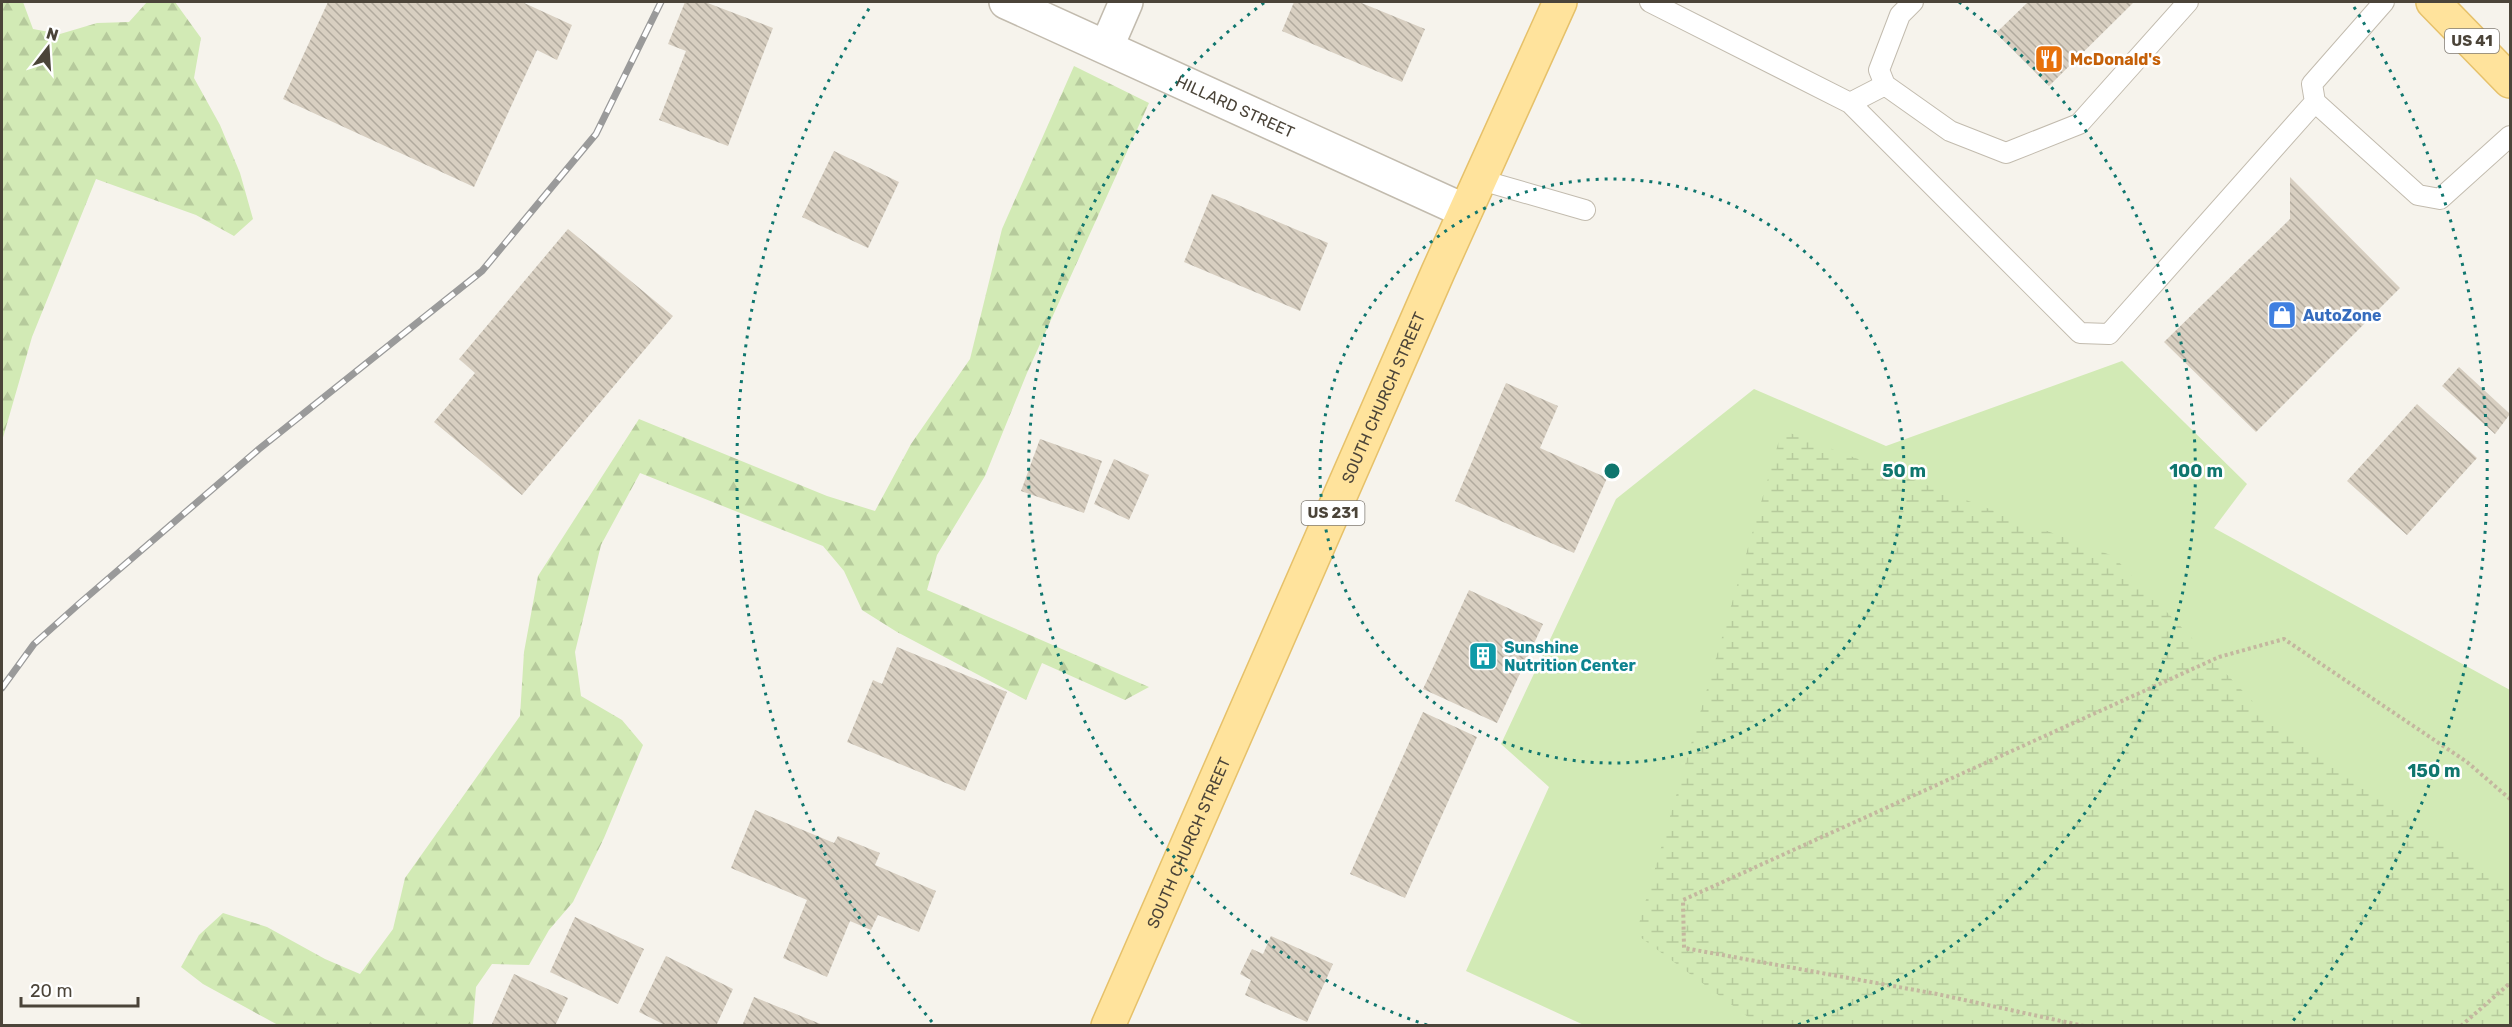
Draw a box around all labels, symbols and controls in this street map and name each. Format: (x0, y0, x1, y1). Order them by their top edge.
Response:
north arrow (18, 18, 78, 78)
text: N (44, 23, 61, 45)
road number: US 41 (2445, 29, 2499, 53)
restaurant icon: McDonald's (2033, 43, 2065, 75)
place label: McDonald's (2070, 50, 2161, 69)
street label: HILLARD STREET (1173, 72, 1297, 142)
shop icon: AutoZone (2266, 299, 2298, 331)
place label: AutoZone (2303, 306, 2382, 325)
street label: SOUTH CHURCH STREET (1338, 309, 1429, 486)
text: 50 m (1882, 460, 1926, 482)
text: 100 m (2169, 460, 2223, 482)
centre of rings (1602, 461, 1622, 481)
road number: US 231 (1302, 501, 1364, 525)
place label: Sunshine Nutrition Center (1504, 638, 1637, 675)
building icon: Sunshine Nutrition Center (1467, 640, 1499, 672)
street label: SOUTH CHURCH STREET (1143, 755, 1234, 931)
text: 150 m (2407, 760, 2461, 782)
scale bar (21, 970, 138, 1008)
text: 20 m (30, 980, 72, 1002)

